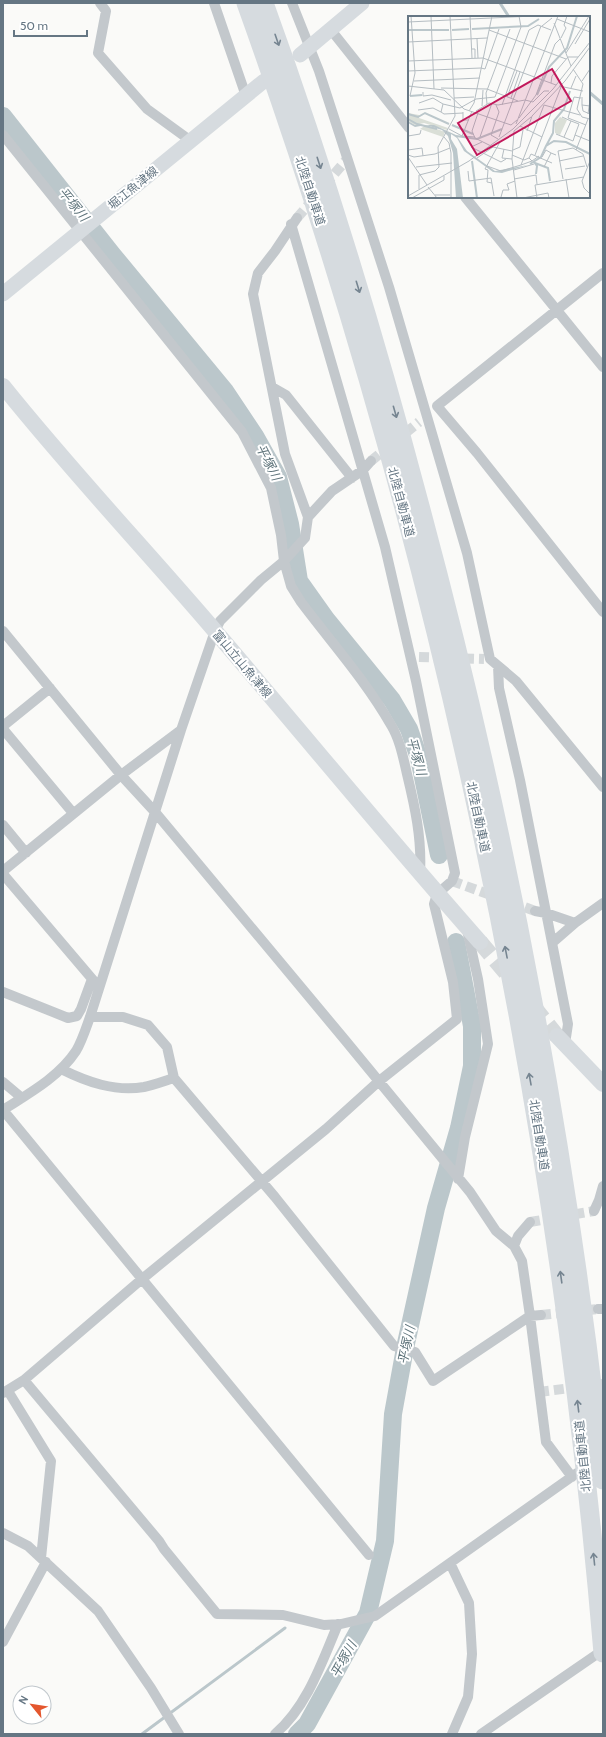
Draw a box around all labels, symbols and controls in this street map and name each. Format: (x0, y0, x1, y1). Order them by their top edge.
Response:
scale bar (14, 12, 87, 38)
inset map (408, 16, 590, 198)
text: 50 m (20, 18, 48, 33)
one-way arrow (274, 33, 281, 46)
street label: 北陸自動車道 (292, 154, 329, 227)
one-way arrow (315, 157, 323, 169)
street label: 堀江魚津線 (105, 163, 161, 212)
water label: 平塚川 (56, 184, 94, 226)
one-way arrow (355, 280, 362, 293)
one-way arrow (391, 405, 399, 418)
water label: 平塚川 (253, 441, 286, 485)
street label: 北陸自動車道 (385, 465, 418, 539)
street label: 富山立山魚津線 (210, 627, 275, 701)
water label: 平塚川 (404, 735, 431, 779)
street label: 北陸自動車道 (464, 780, 493, 854)
one-way arrow (502, 946, 510, 959)
one-way arrow (525, 1073, 533, 1086)
street label: 北陸自動車道 (526, 1098, 553, 1172)
one-way arrow (557, 1271, 565, 1284)
water label: 平塚川 (394, 1322, 418, 1366)
one-way arrow (574, 1400, 582, 1413)
street label: 北陸自動車道 (571, 1419, 594, 1493)
one-way arrow (591, 1553, 598, 1566)
water label: 平塚川 (327, 1636, 360, 1680)
north arrow (12, 1685, 52, 1725)
text: N (15, 1693, 31, 1707)

